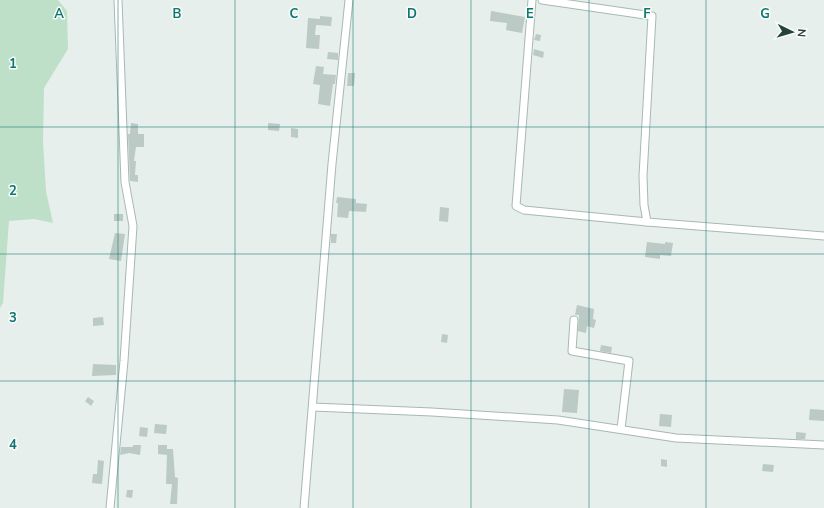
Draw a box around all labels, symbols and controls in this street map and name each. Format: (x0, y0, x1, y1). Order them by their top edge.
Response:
text: A (54, 5, 64, 23)
text: B (173, 5, 182, 23)
text: C (290, 5, 299, 23)
text: D (407, 5, 417, 23)
text: E (526, 5, 534, 23)
text: F (643, 5, 651, 23)
text: G (760, 5, 770, 23)
north arrow (772, 12, 812, 52)
text: N (794, 28, 809, 38)
text: 1 (9, 55, 17, 73)
text: 2 (9, 182, 17, 200)
text: 3 (9, 309, 17, 327)
text: 4 (9, 436, 17, 454)

